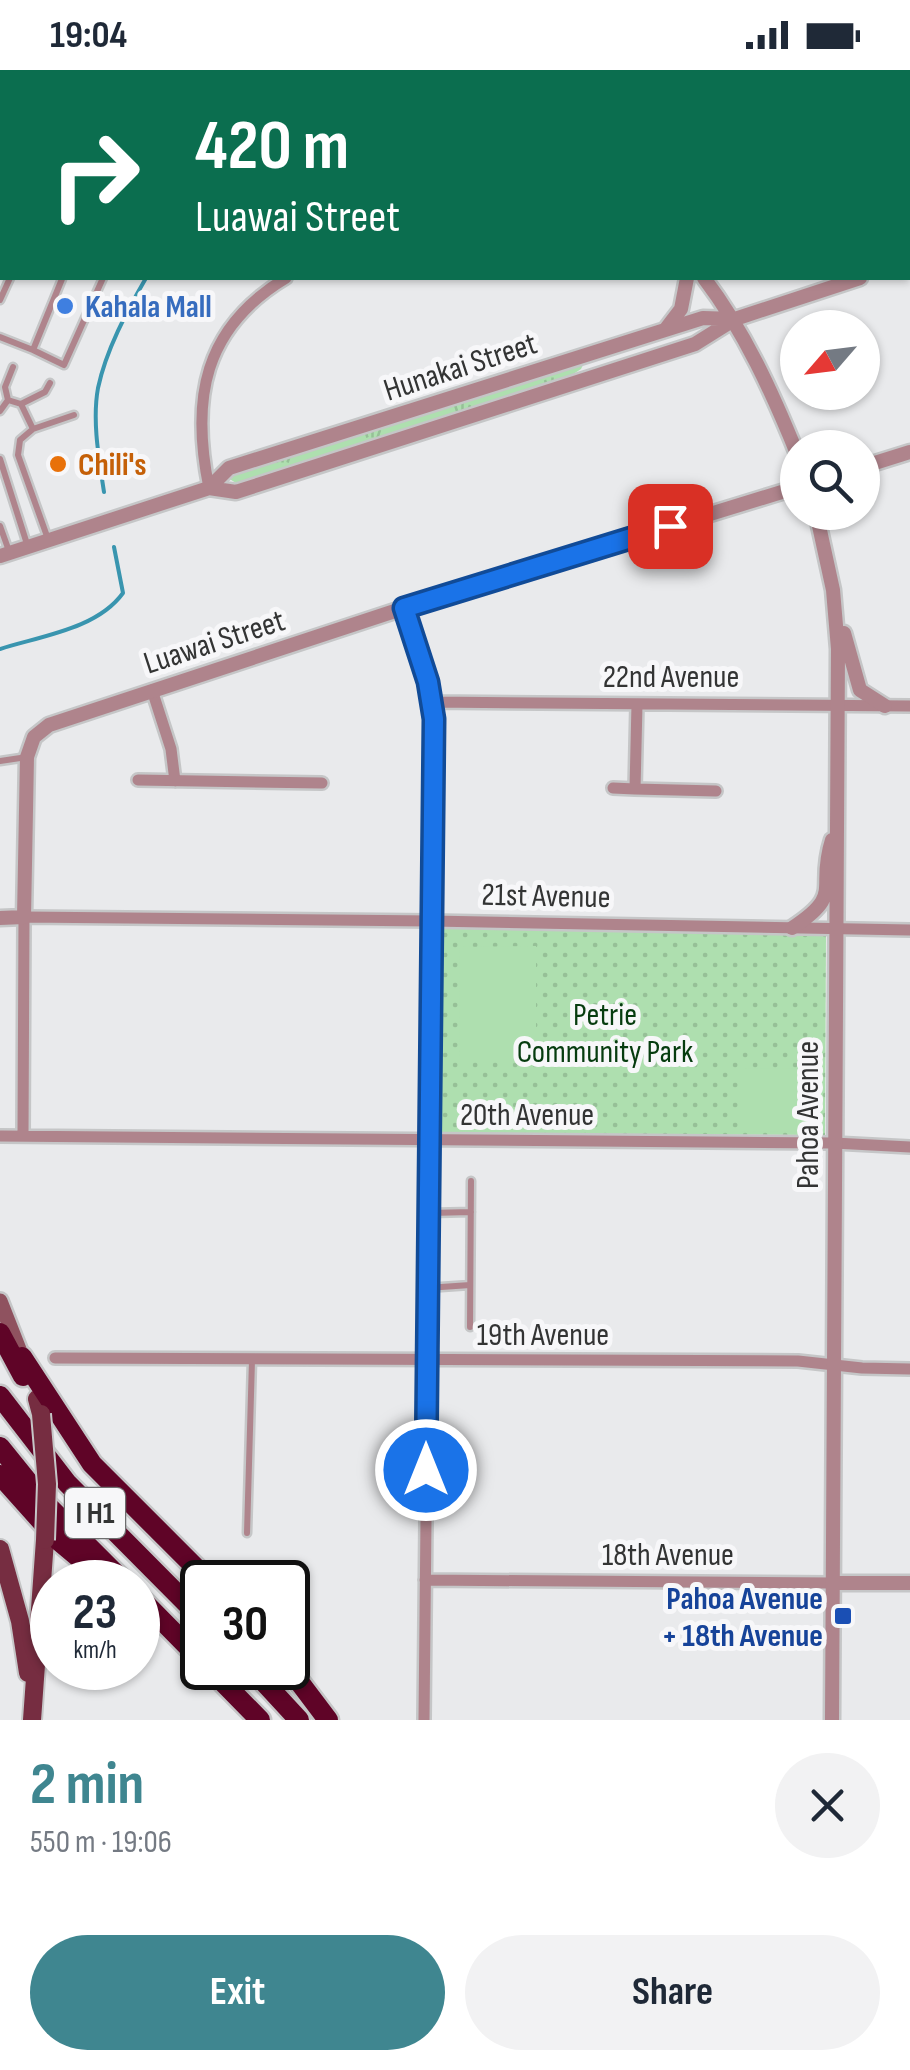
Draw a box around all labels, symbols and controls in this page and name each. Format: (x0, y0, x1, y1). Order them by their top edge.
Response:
text: 19:04 (50, 13, 127, 58)
text: 420 m (195, 105, 349, 189)
icon: right (30, 110, 160, 240)
text: Luawai Street (195, 190, 400, 245)
place label: Kahala Mall (85, 288, 212, 327)
marker: Kahala Mall (54, 295, 76, 317)
north arrow (780, 310, 880, 410)
map controls (780, 310, 880, 530)
street label: Hunakai Street (379, 324, 542, 411)
button: search (780, 430, 880, 530)
place label: Chili's (78, 446, 147, 485)
marker: Chili's (47, 453, 69, 475)
pin (628, 484, 713, 569)
icon: arrive (643, 499, 698, 554)
street label: Luawai Street (139, 601, 290, 683)
street label: 22nd Avenue (603, 658, 739, 697)
street label: 21st Avenue (481, 876, 611, 917)
park label: Petrie Community Park (517, 996, 693, 1072)
street label: Pahoa Avenue (789, 1041, 828, 1189)
street label: 20th Avenue (460, 1096, 594, 1135)
street label: 19th Avenue (477, 1316, 609, 1355)
position arrow (374, 1418, 478, 1522)
road number: I H1 (65, 1488, 125, 1538)
street label: 18th Avenue (602, 1536, 734, 1575)
speed limit sign: 30 (180, 1560, 310, 1690)
place label: Pahoa Avenue + 18th Avenue (662, 1580, 823, 1656)
text: 23 (73, 1583, 117, 1643)
marker: Pahoa Avenue + 18th Avenue (832, 1605, 854, 1627)
text: km/h (73, 1635, 117, 1666)
text: 2 min (30, 1749, 144, 1821)
button: close (775, 1753, 880, 1858)
text: 550 m · 19:06 (30, 1823, 172, 1862)
button: Exit (30, 1935, 445, 2050)
button: Share (465, 1935, 880, 2050)

